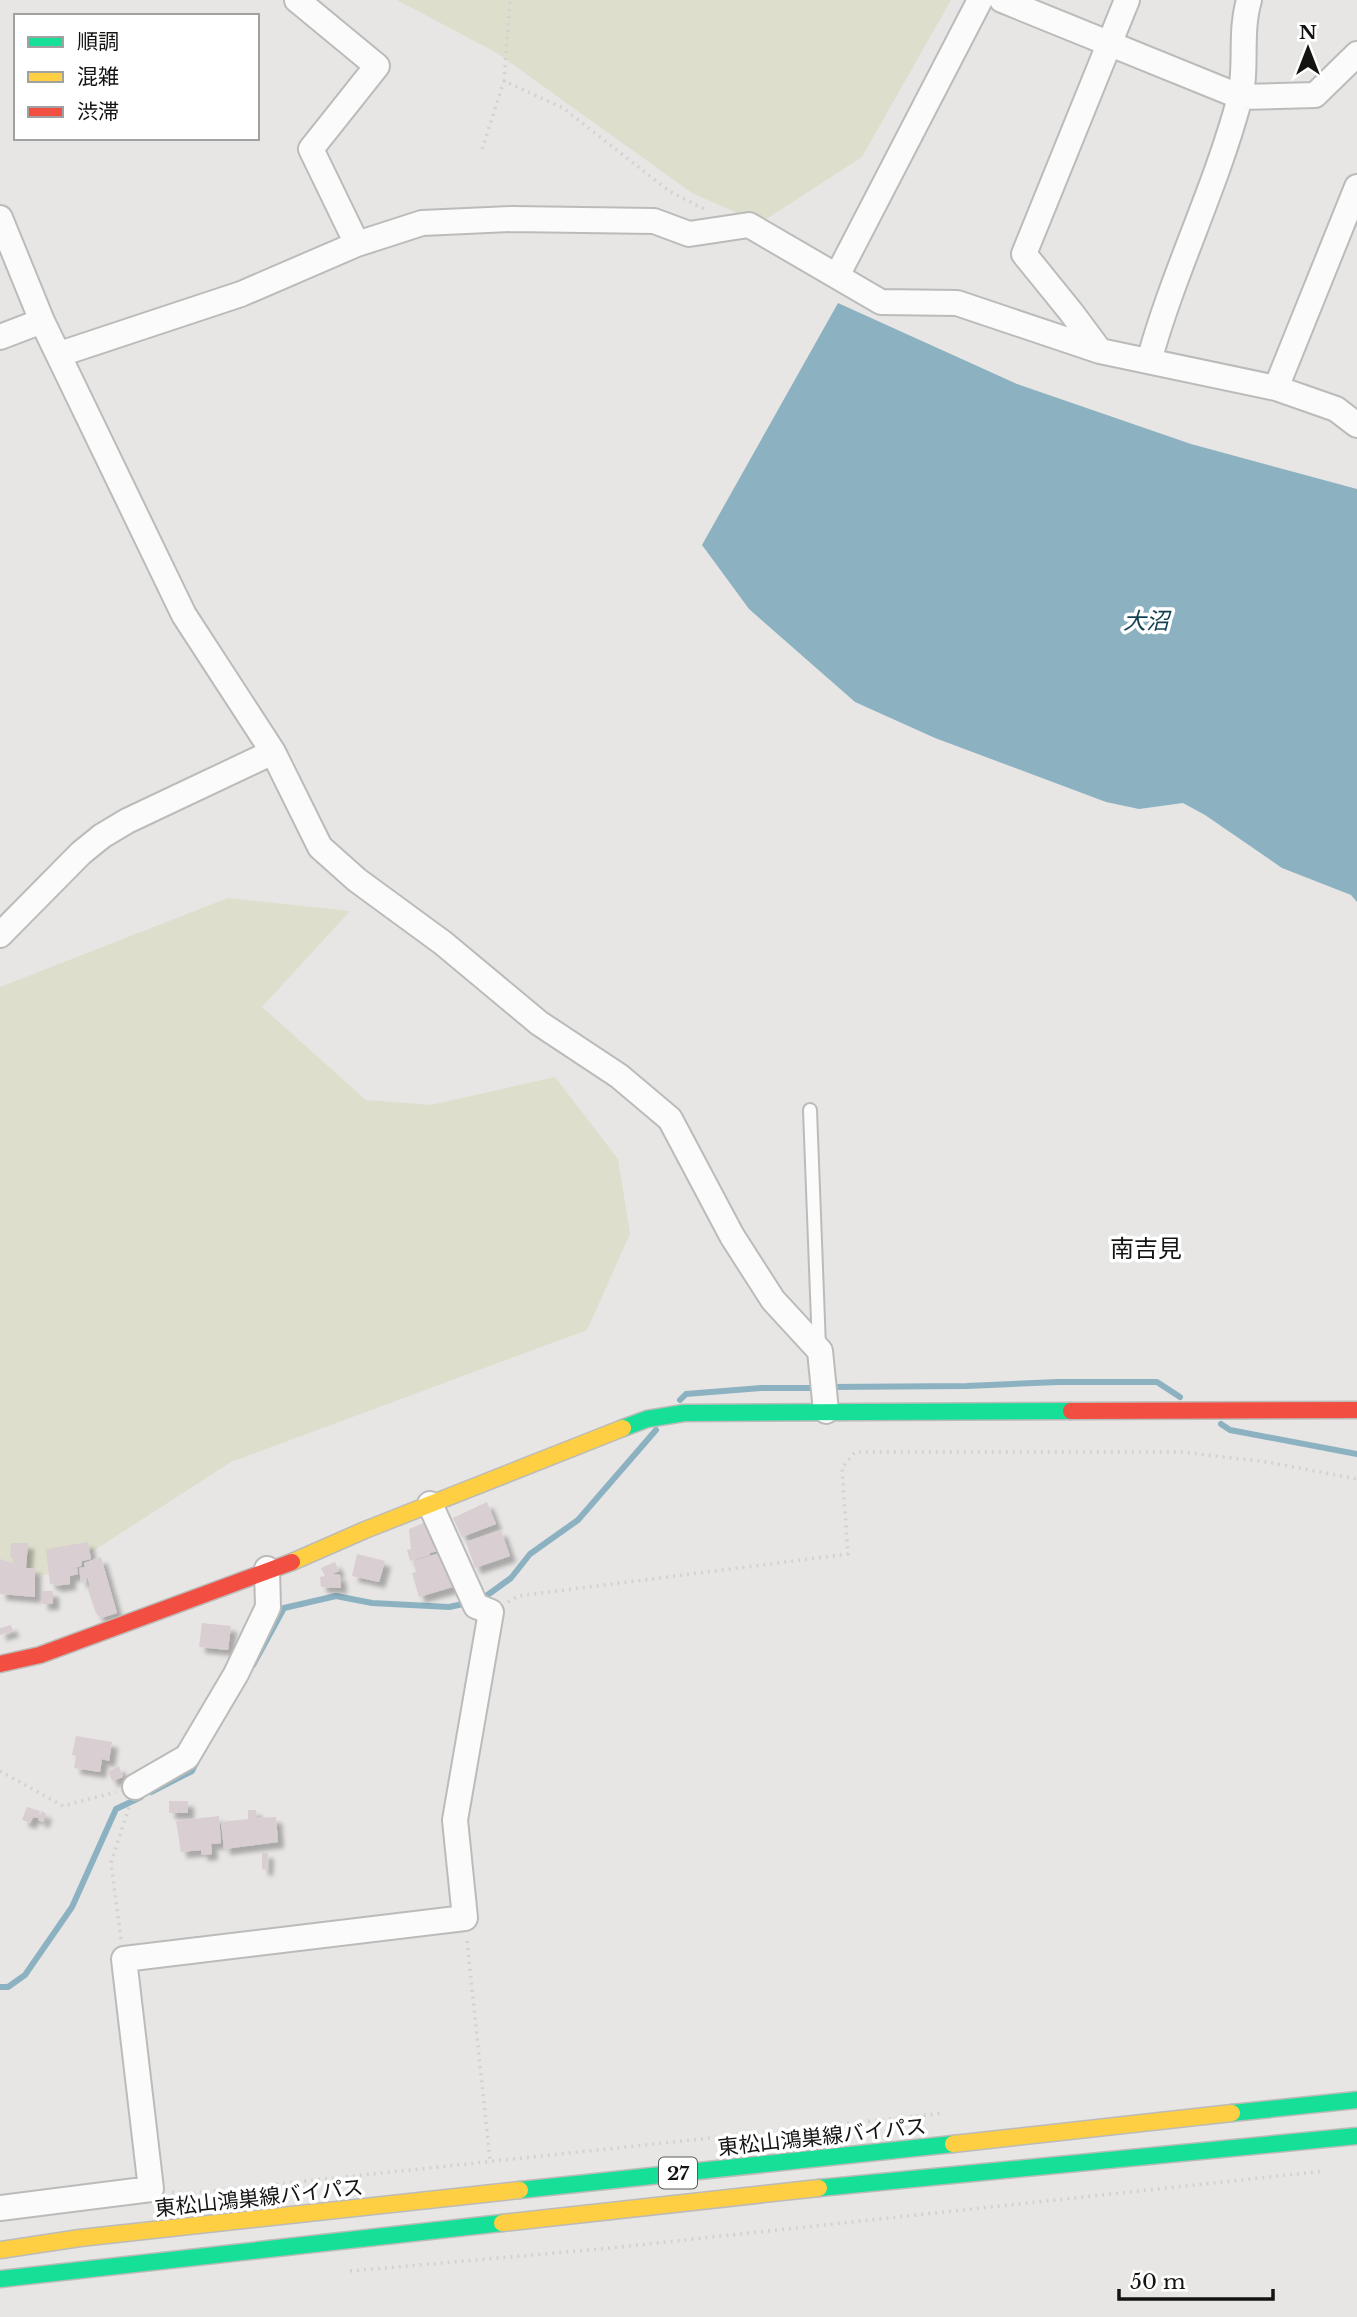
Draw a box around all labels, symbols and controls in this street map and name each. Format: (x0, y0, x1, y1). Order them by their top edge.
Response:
legend (14, 14, 259, 140)
north arrow (1273, 14, 1343, 84)
text: N (1299, 21, 1317, 44)
text: 順調 (77, 29, 119, 55)
text: 混雑 (77, 64, 119, 90)
text: 渋滞 (77, 99, 119, 125)
water label: 大沼 (1123, 607, 1172, 635)
district label: 南吉見 (1110, 1234, 1182, 1263)
street label: 東松山鴻巣線バイパス (716, 2113, 928, 2161)
road number: 27 (659, 2158, 697, 2188)
street label: 東松山鴻巣線バイパス (153, 2174, 365, 2222)
scale bar (1119, 2258, 1273, 2302)
text: 50 m (1130, 2269, 1186, 2295)

